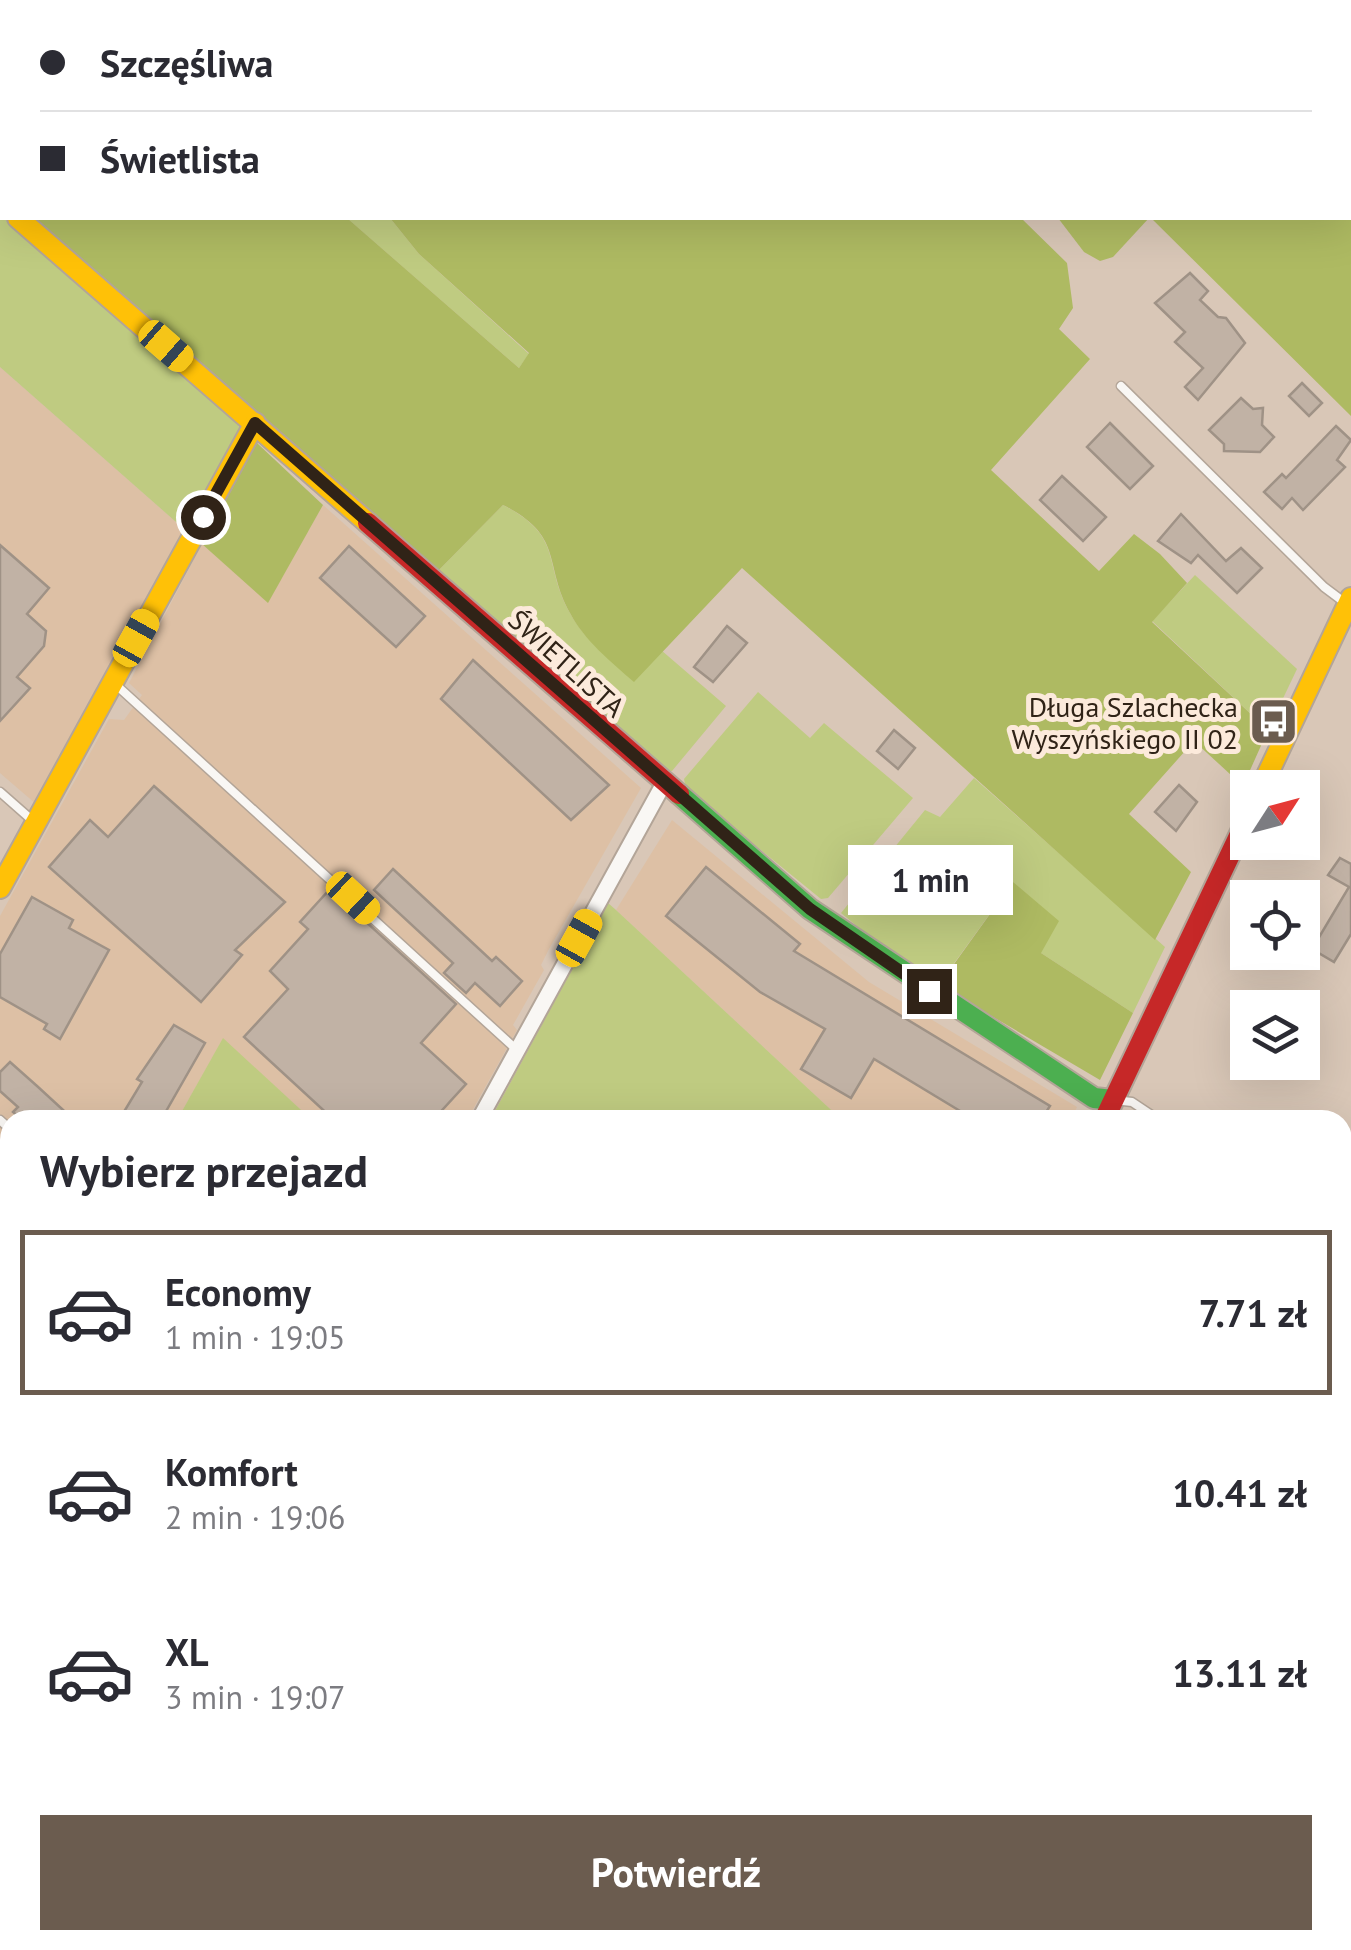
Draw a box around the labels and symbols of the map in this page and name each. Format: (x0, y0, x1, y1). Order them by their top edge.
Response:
car (134, 315, 198, 377)
route start (181, 495, 226, 540)
street label: ŚWIETLISTA (501, 601, 633, 725)
car (108, 604, 164, 672)
place label: Długa Szlachecka Wyszyńskiego II 02 (1011, 688, 1238, 757)
bus stop icon: Długa Szlachecka Wyszyńskiego II 02 (1247, 696, 1299, 748)
north arrow (1230, 770, 1320, 860)
callout: 1 min (846, 846, 1012, 916)
car (321, 867, 385, 929)
car (551, 904, 607, 972)
route end (907, 969, 952, 1014)

